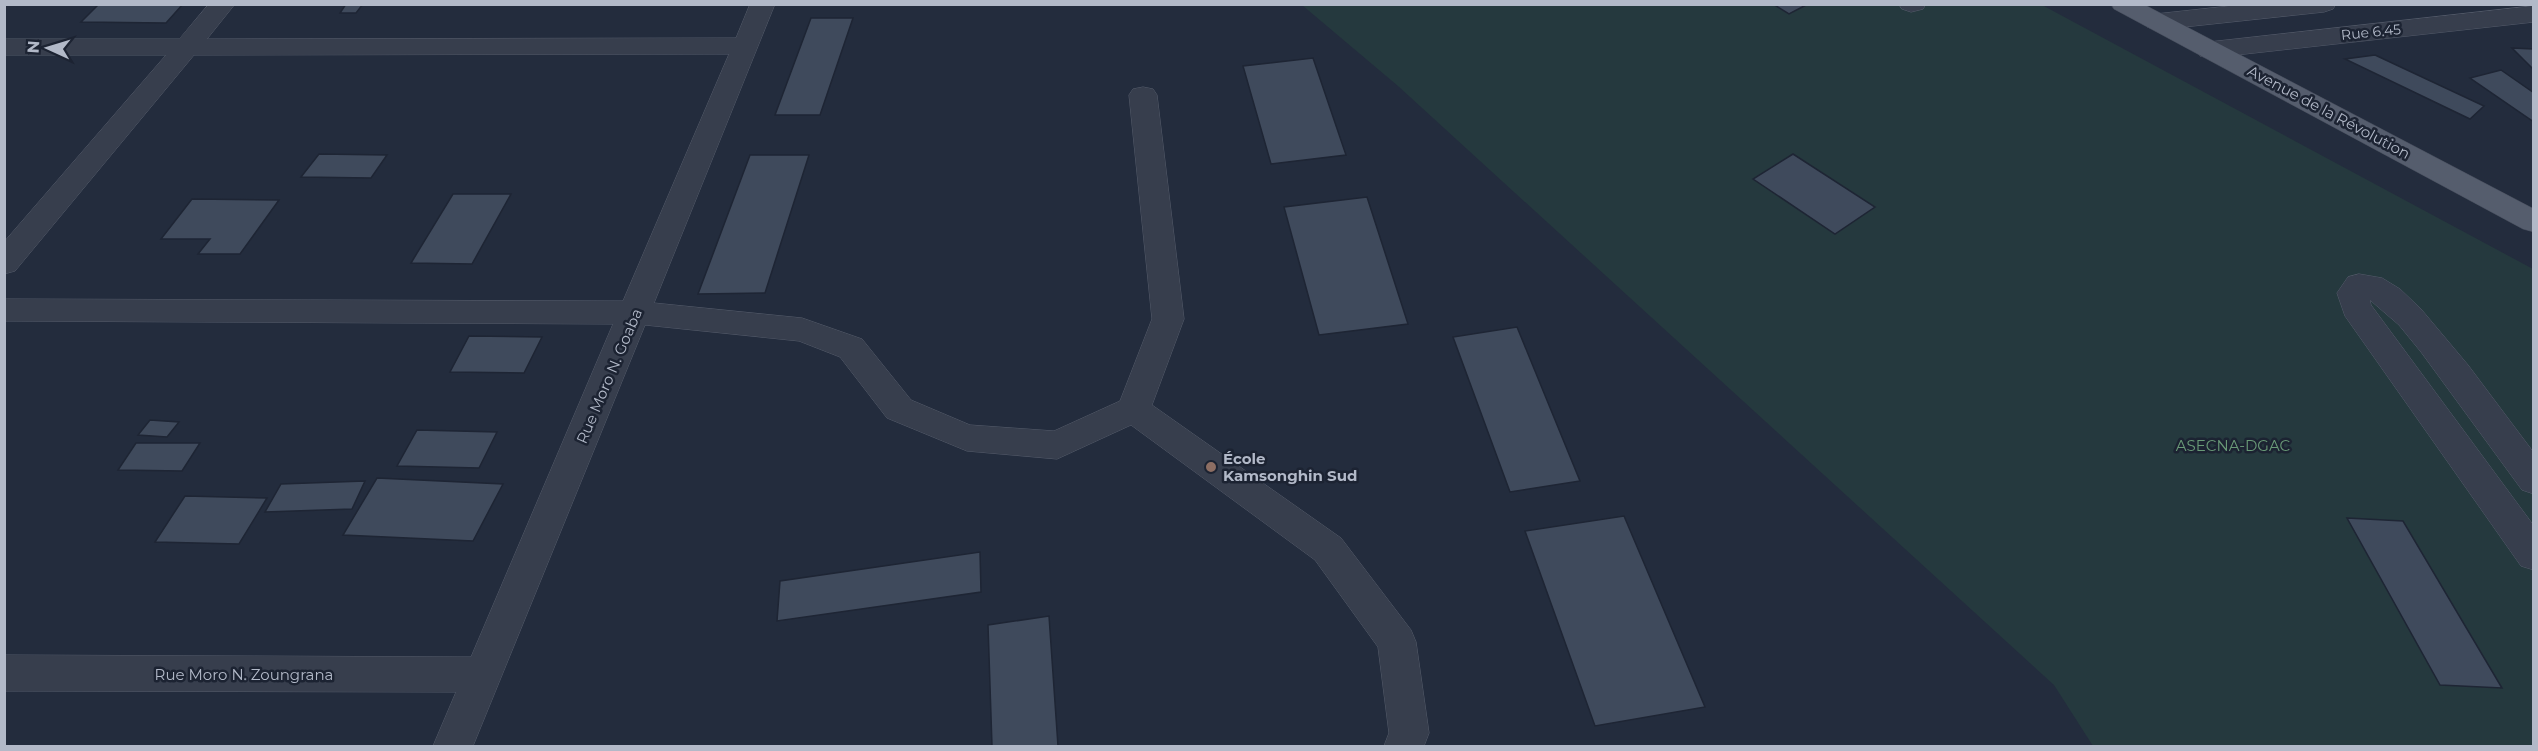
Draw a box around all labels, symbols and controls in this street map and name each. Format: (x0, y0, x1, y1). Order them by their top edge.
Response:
north arrow (18, 18, 78, 78)
street label: Rue 6.45 (2340, 20, 2402, 44)
text: N (24, 40, 43, 54)
street label: Avenue de la Révolution (2244, 61, 2414, 163)
street label: Rue Moro N. Goaba (572, 306, 646, 446)
park label: ASECNA-DGAC (2176, 436, 2291, 455)
place label: École Kamsonghin Sud (1223, 449, 1357, 485)
marker: École Kamsonghin Sud (1204, 460, 1218, 474)
street label: Rue Moro N. Zoungrana (155, 665, 333, 684)

